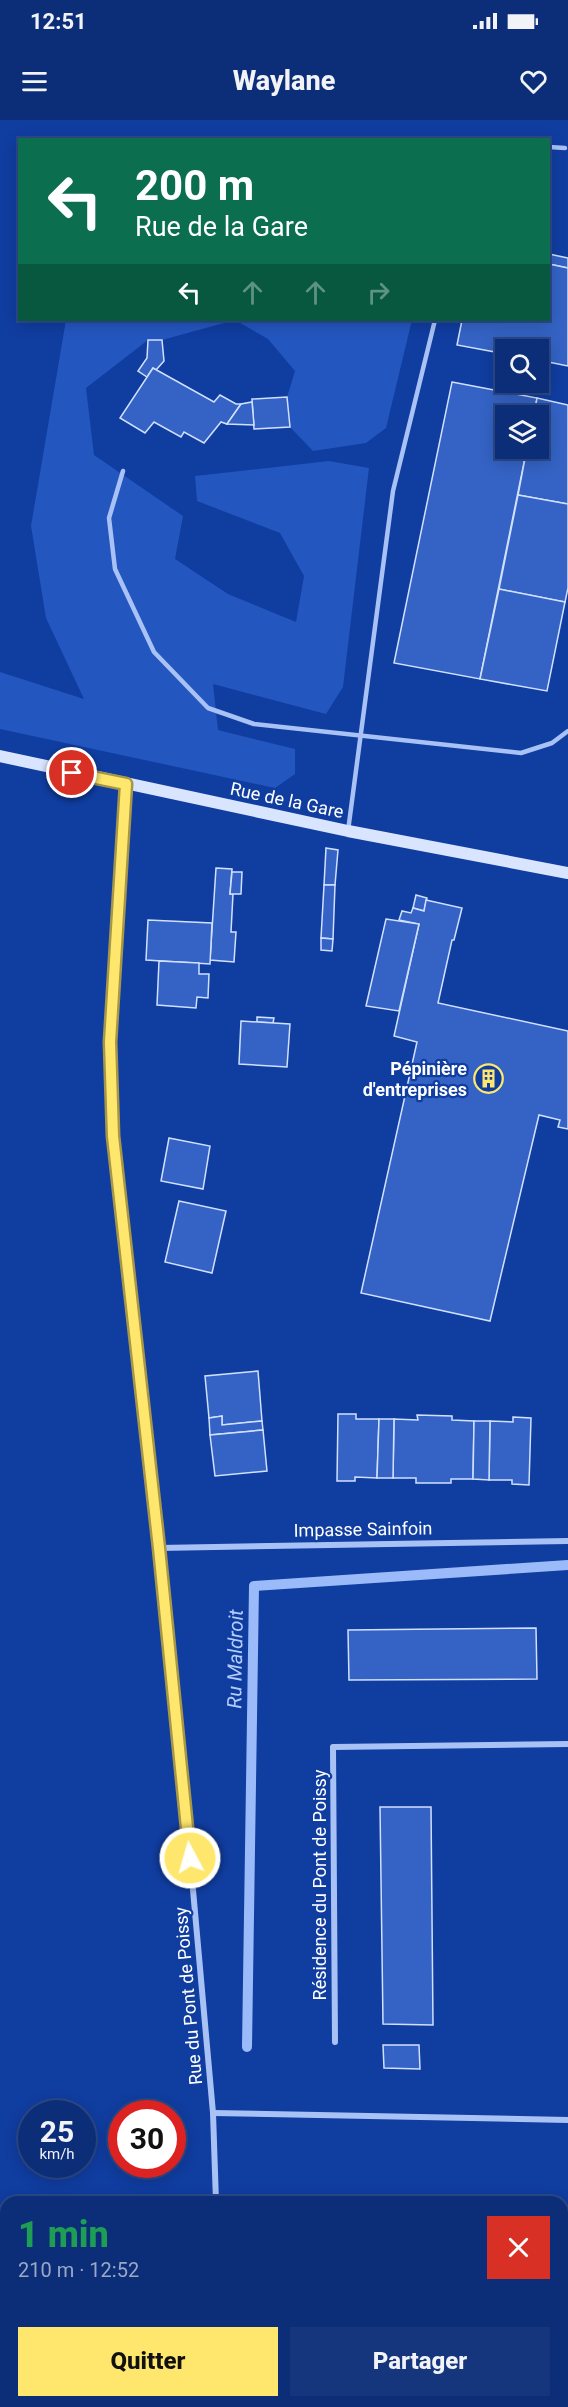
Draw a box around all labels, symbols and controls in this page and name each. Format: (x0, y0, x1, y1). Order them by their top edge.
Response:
text: 12:51 (30, 9, 87, 34)
icon: menu (18, 65, 51, 98)
text: Waylane (233, 65, 335, 97)
icon: heart (517, 65, 550, 98)
text: 200 m (135, 161, 254, 210)
icon: left (36, 162, 114, 240)
text: Rue de la Gare (135, 211, 308, 243)
icon: left (173, 276, 206, 309)
icon: ahead (236, 276, 269, 309)
icon: ahead (299, 276, 332, 309)
icon: right (362, 276, 395, 309)
map controls (495, 339, 549, 459)
button: search (495, 339, 549, 393)
button: layers (495, 405, 549, 459)
pin (46, 747, 97, 798)
icon: arrive (55, 756, 88, 789)
street label: Rue de la Gare (228, 778, 346, 822)
place label: Pépinière d'entreprises (363, 1058, 467, 1100)
building icon: Pépinière d'entreprises (472, 1062, 504, 1094)
street label: Impasse Sainfoin (293, 1517, 433, 1541)
water label: Ru Maldroit (222, 1609, 248, 1709)
street label: Résidence du Pont de Poissy (309, 1769, 330, 2000)
position arrow (158, 1826, 222, 1890)
street label: Rue du Pont de Poissy (170, 1906, 206, 2086)
speed limit sign: 30 (108, 2100, 186, 2178)
text: 25 (40, 2114, 74, 2149)
text: km/h (39, 2145, 75, 2163)
text: 1 min (18, 2214, 109, 2256)
button: close (487, 2216, 550, 2279)
text: 210 m · 12:52 (18, 2258, 139, 2282)
button: Quitter (18, 2327, 278, 2396)
button: Partager (290, 2327, 550, 2396)

